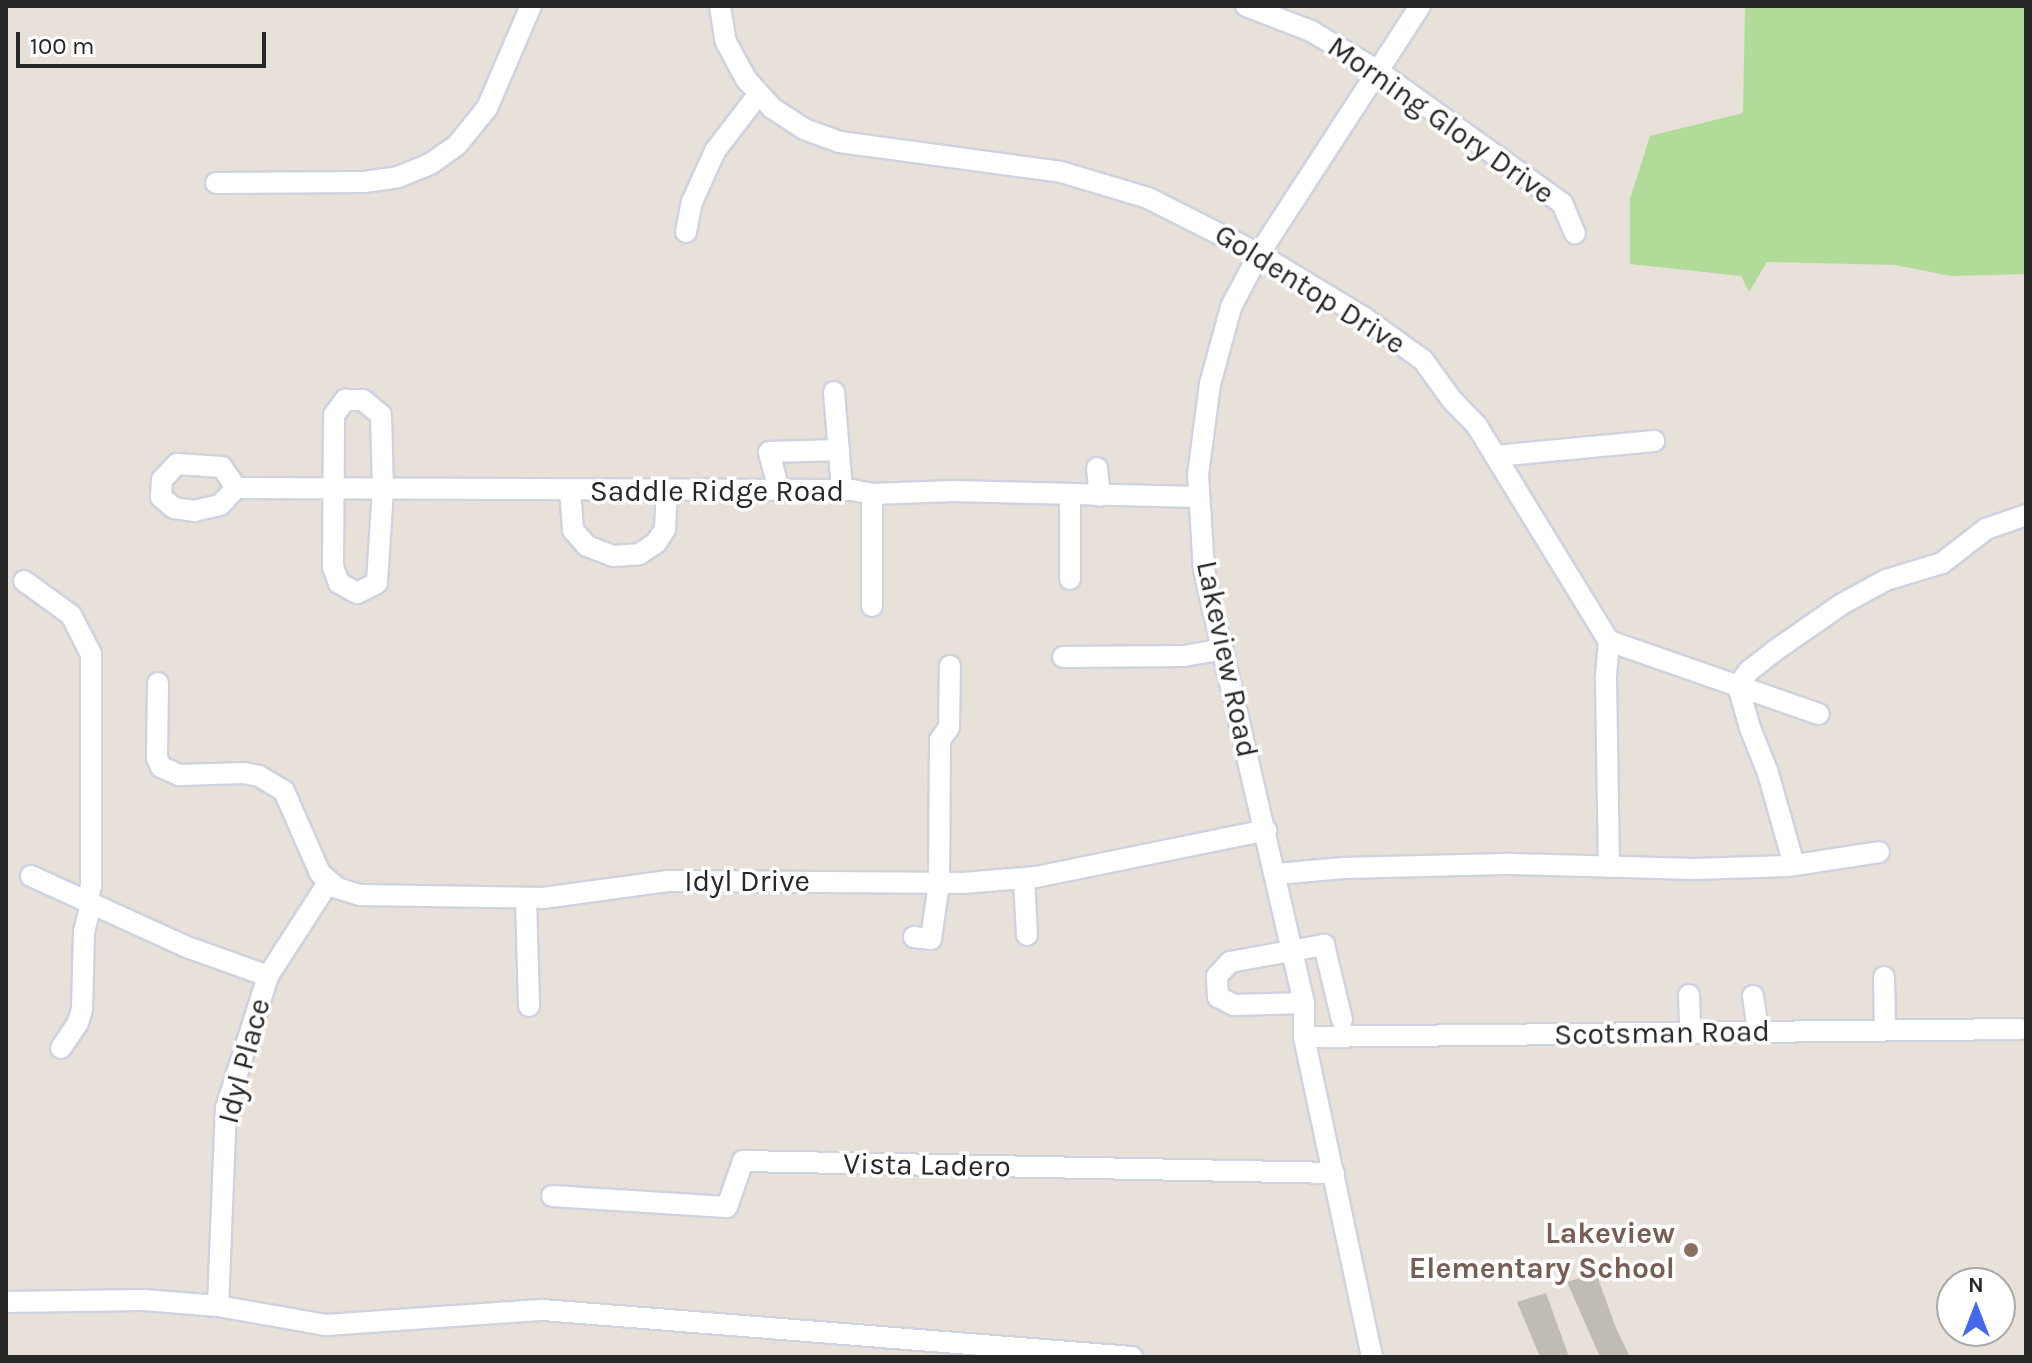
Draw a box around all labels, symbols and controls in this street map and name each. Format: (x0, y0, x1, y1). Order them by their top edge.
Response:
scale bar (20, 16, 270, 66)
street label: Morning Glory Drive (1321, 28, 1561, 212)
text: 100 m (30, 32, 95, 60)
street label: Goldentop Drive (1208, 216, 1412, 362)
street label: Saddle Ridge Road (590, 473, 844, 509)
street label: Lakeview Road (1189, 557, 1265, 761)
street label: Idyl Drive (684, 863, 810, 899)
street label: Idyl Place (210, 994, 278, 1128)
street label: Scotsman Road (1554, 1013, 1770, 1053)
street label: Vista Ladero (843, 1146, 1011, 1184)
place label: Lakeview Elementary School (1409, 1215, 1675, 1286)
marker: Lakeview Elementary School (1682, 1241, 1700, 1259)
north arrow (1936, 1267, 2016, 1347)
text: N (1968, 1272, 1984, 1298)

